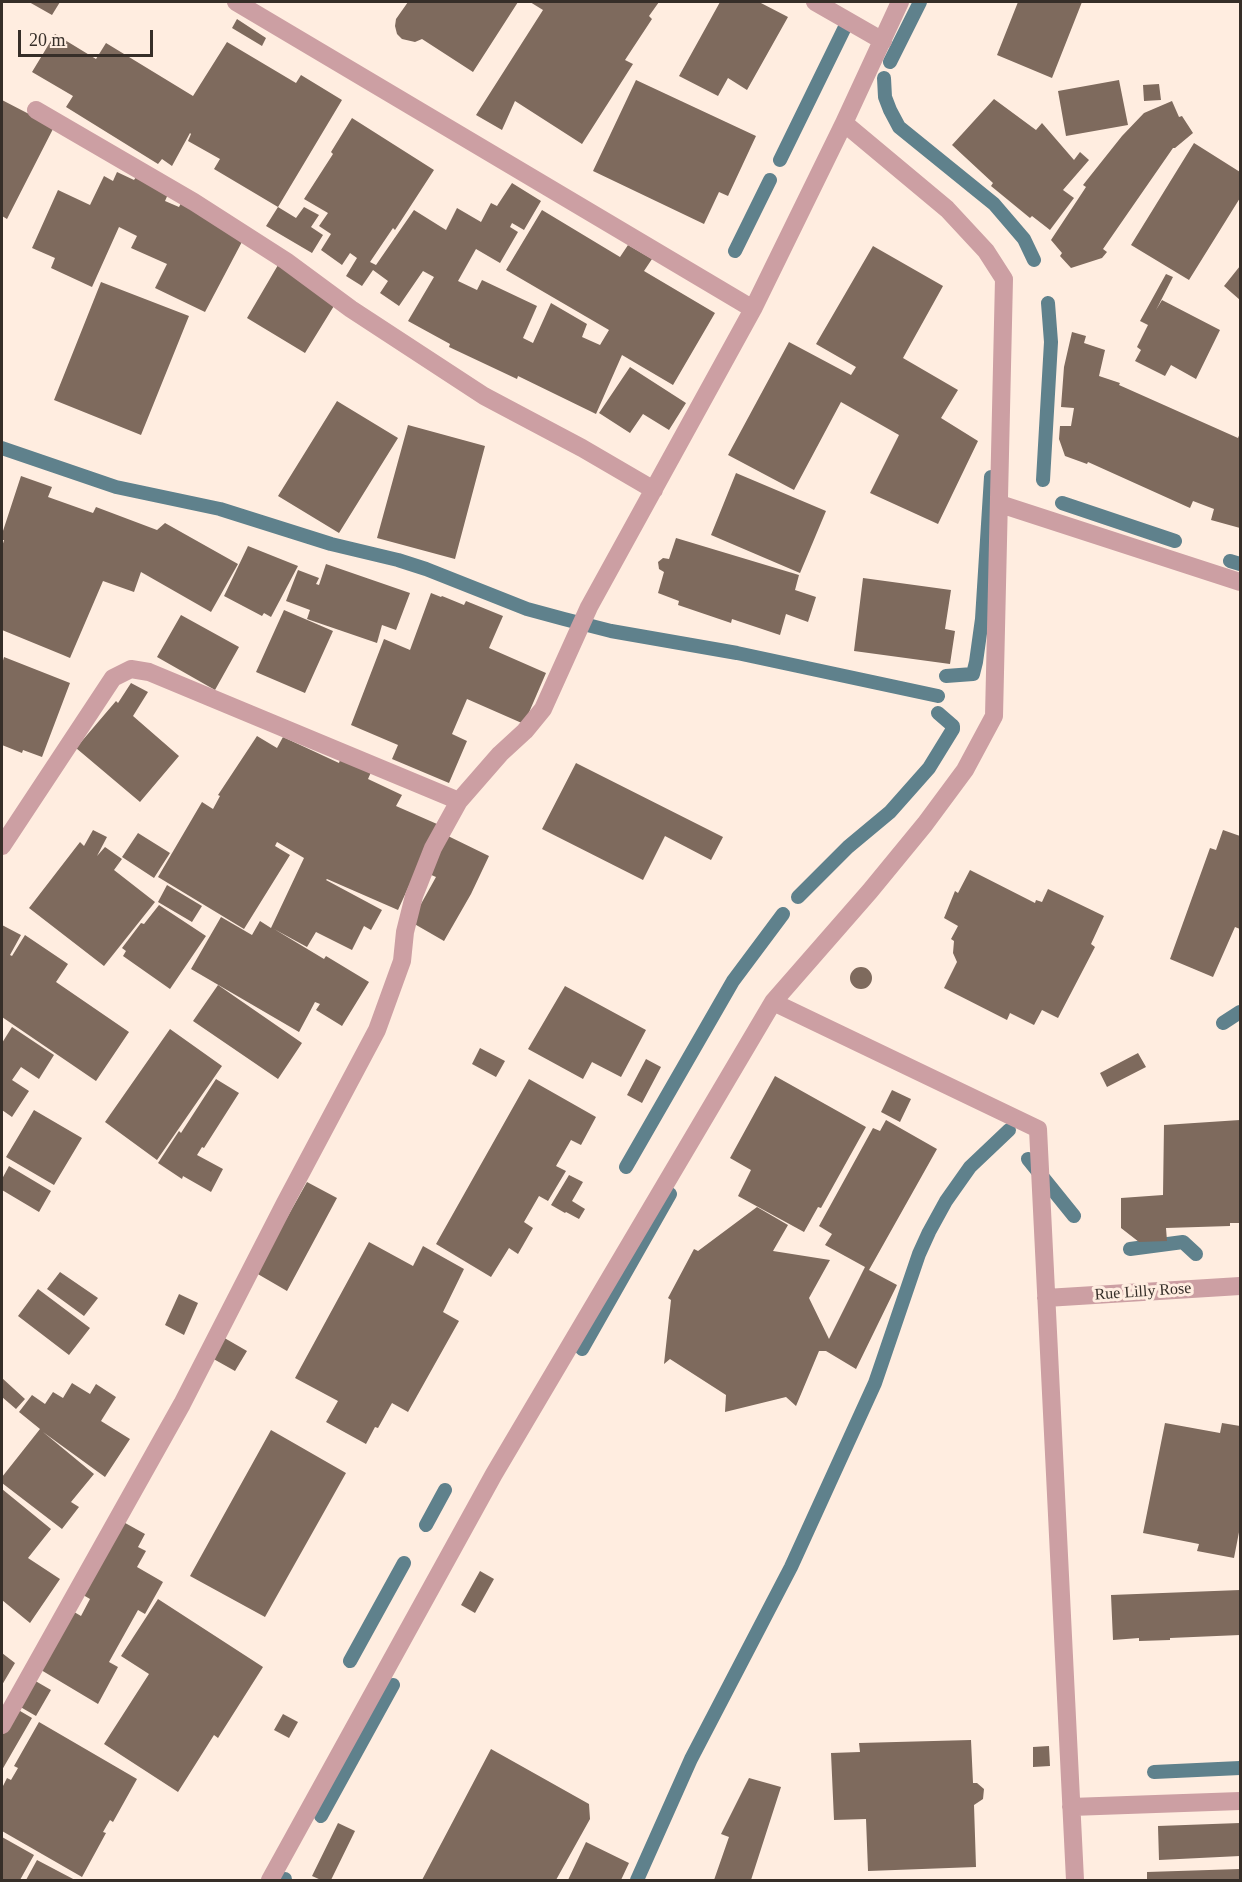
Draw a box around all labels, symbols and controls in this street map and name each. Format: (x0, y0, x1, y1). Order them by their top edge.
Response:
scale bar (21, 18, 156, 56)
text: 20 m (29, 30, 66, 50)
street label: Rue Lilly Rose (1094, 1279, 1192, 1305)

